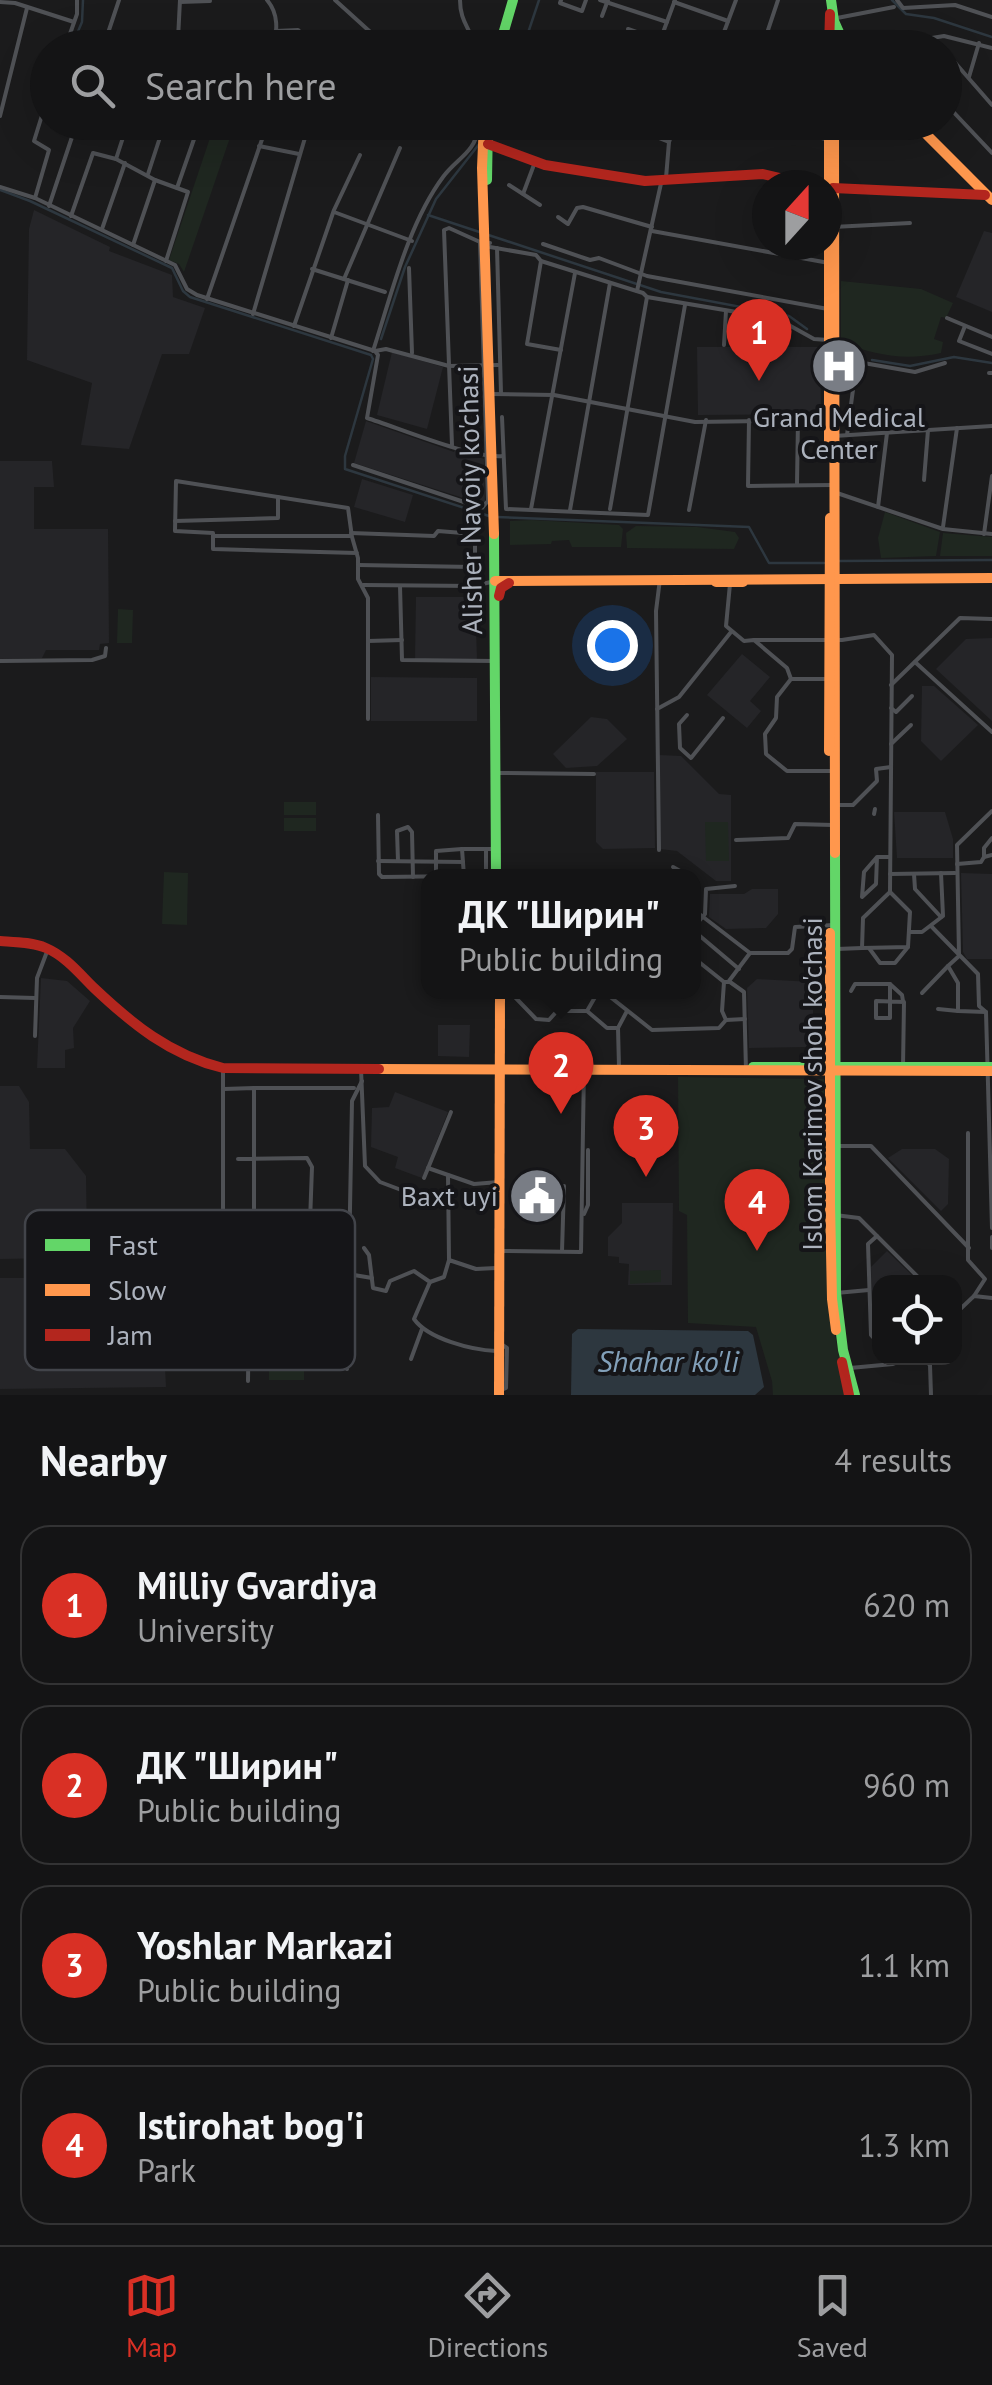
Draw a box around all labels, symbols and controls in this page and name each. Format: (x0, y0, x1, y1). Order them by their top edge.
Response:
search box (30, 30, 962, 140)
icon: search (65, 58, 120, 113)
text: Search here (145, 61, 337, 110)
north arrow (752, 170, 842, 260)
pin: 1 (726, 298, 792, 381)
hospital icon: Grand Medical Center (809, 336, 869, 396)
street label: Alisher Navoiy ko'chasi (449, 365, 490, 635)
place label: Grand Medical Center (753, 398, 925, 467)
your location (587, 620, 638, 671)
popup (421, 869, 701, 999)
text: ДК "Ширин" (459, 889, 660, 938)
street label: Islom Karimov shoh ko'chasi (793, 917, 830, 1251)
text: Public building (459, 938, 663, 980)
pin: 2 (528, 1032, 594, 1114)
pin: 3 (614, 1094, 678, 1177)
public building icon: Baxt uyi (507, 1166, 567, 1226)
pin: 4 (724, 1168, 790, 1251)
place label: Baxt uyi (401, 1177, 498, 1214)
legend (25, 1210, 355, 1370)
text: Fast (108, 1226, 158, 1263)
text: Slow (108, 1271, 167, 1308)
map controls (872, 1275, 962, 1365)
button: locate (872, 1275, 962, 1365)
text: Jam (107, 1316, 153, 1353)
water label: Shahar ko'li (597, 1341, 740, 1380)
text: Nearby (40, 1433, 167, 1488)
text: 4 results (834, 1439, 952, 1481)
text: Milliy Gvardiya (137, 1560, 377, 1609)
text: 1 (65, 1584, 84, 1626)
text: 620 m (863, 1584, 950, 1626)
text: University (137, 1609, 274, 1651)
text: ДК "Ширин" (137, 1740, 338, 1789)
text: 2 (65, 1764, 84, 1806)
text: 960 m (863, 1764, 950, 1806)
text: Public building (137, 1789, 341, 1831)
text: Yoshlar Markazi (137, 1920, 393, 1969)
text: 3 (65, 1944, 84, 1986)
text: 1.1 km (858, 1944, 950, 1986)
text: Public building (137, 1969, 341, 2011)
text: Istirohat bog'i (137, 2100, 365, 2149)
text: 4 (65, 2124, 84, 2166)
text: 1.3 km (858, 2124, 950, 2166)
text: Park (137, 2149, 196, 2191)
tab: Map (124, 2268, 179, 2365)
tab: Directions (427, 2268, 548, 2365)
tab: Saved (797, 2268, 868, 2365)

